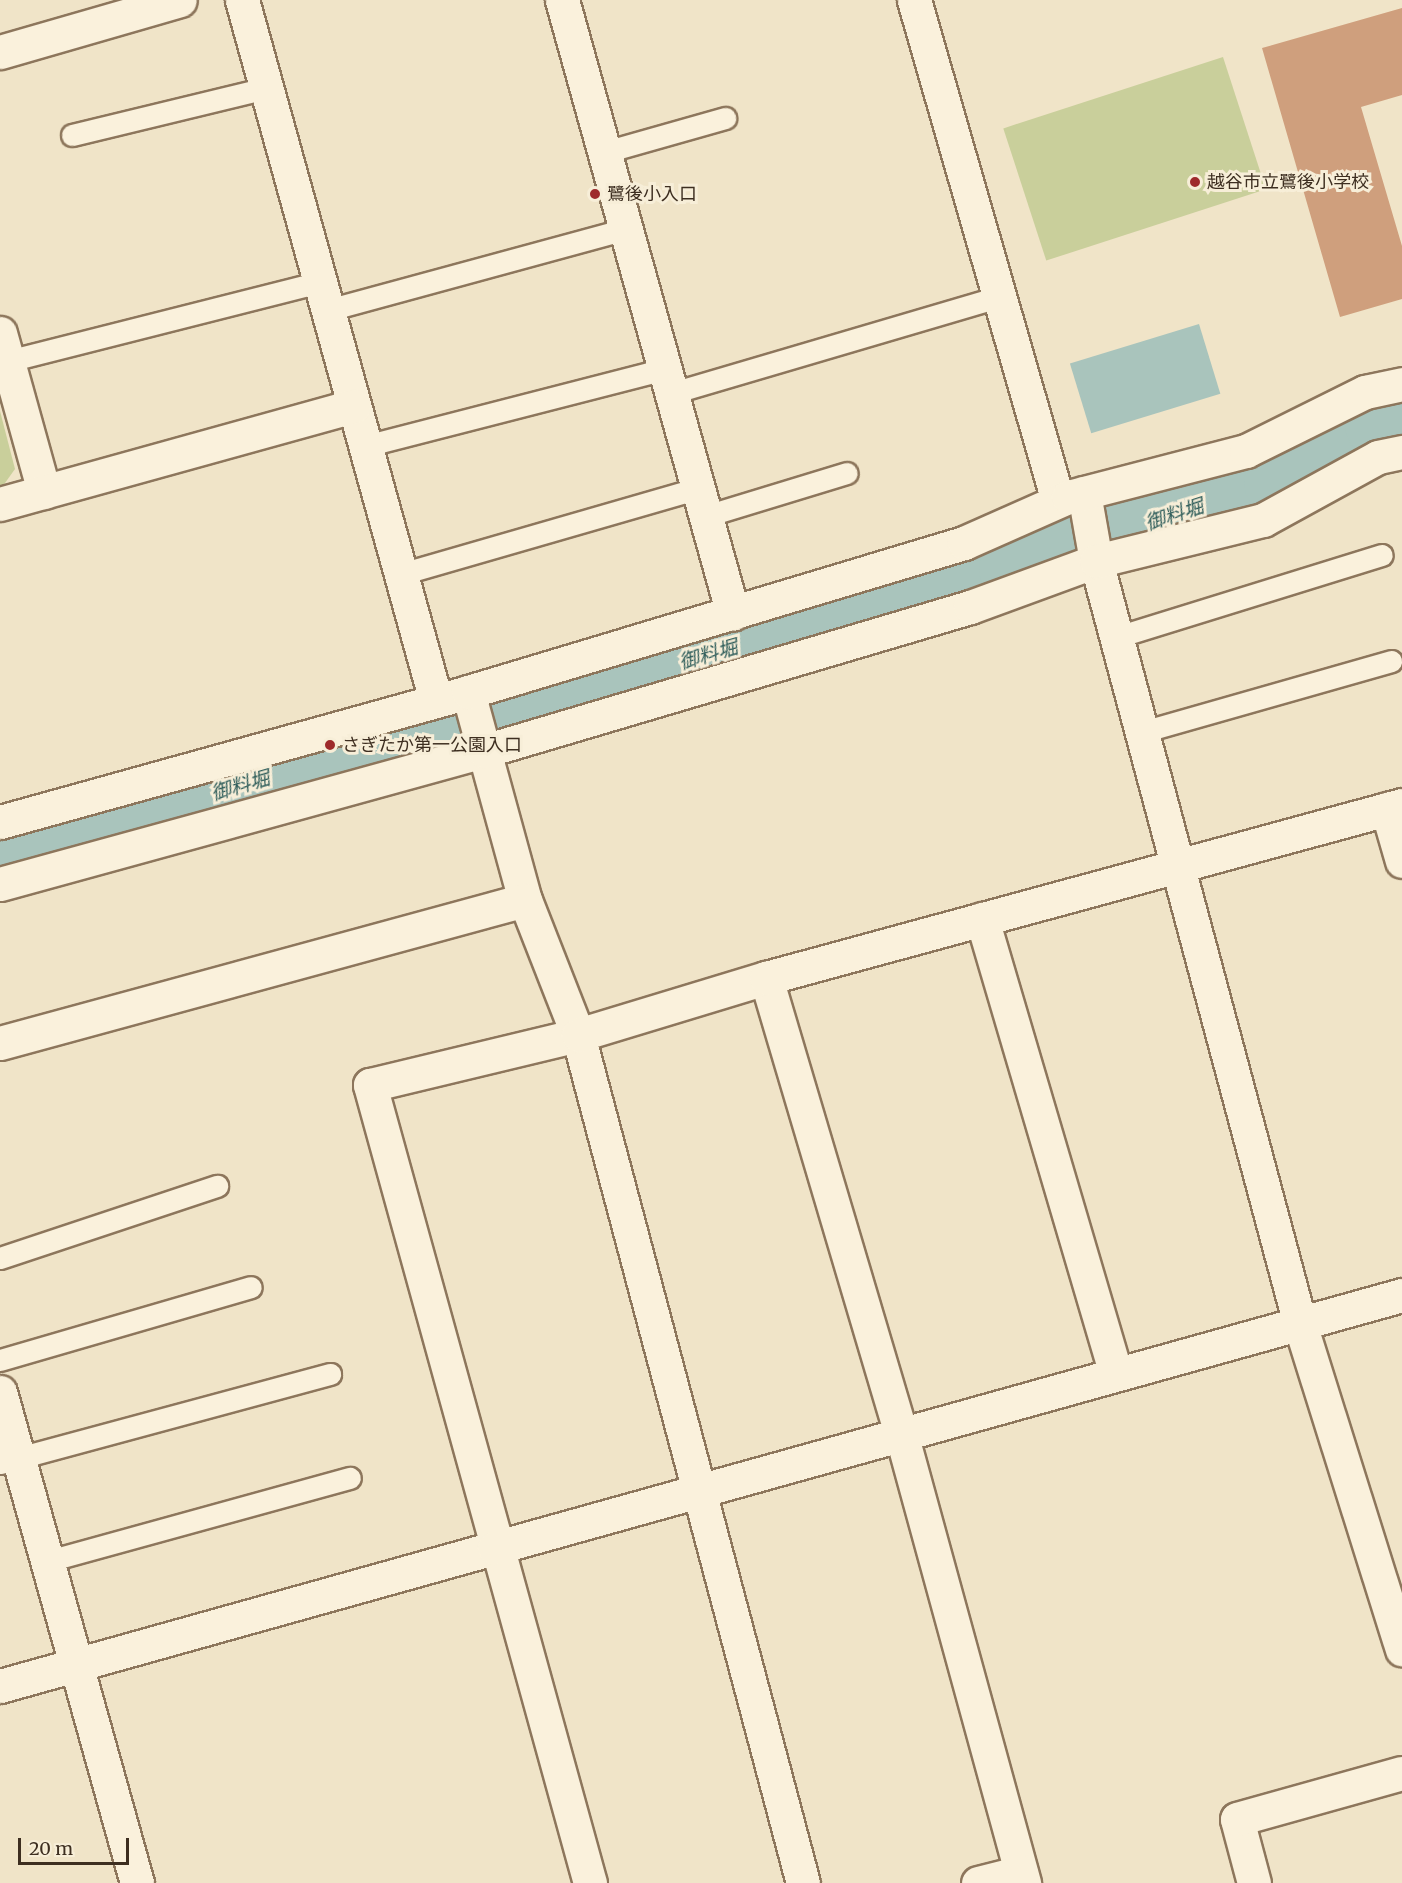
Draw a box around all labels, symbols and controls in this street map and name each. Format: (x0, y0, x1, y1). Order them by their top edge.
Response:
place label: 越谷市立鷺後小学校 (1207, 171, 1369, 193)
marker: 越谷市立鷺後小学校 (1188, 175, 1202, 189)
place label: 鷺後小入口 (607, 183, 697, 205)
marker: 鷺後小入口 (588, 187, 602, 201)
water label: 御料堀 (1142, 493, 1206, 535)
water label: 御料堀 (676, 634, 740, 674)
place label: さぎたか第一公園入口 (342, 734, 522, 756)
marker: さぎたか第一公園入口 (323, 738, 337, 752)
water label: 御料堀 (208, 765, 272, 805)
scale bar (21, 1826, 132, 1864)
text: 20 m (29, 1837, 73, 1860)

